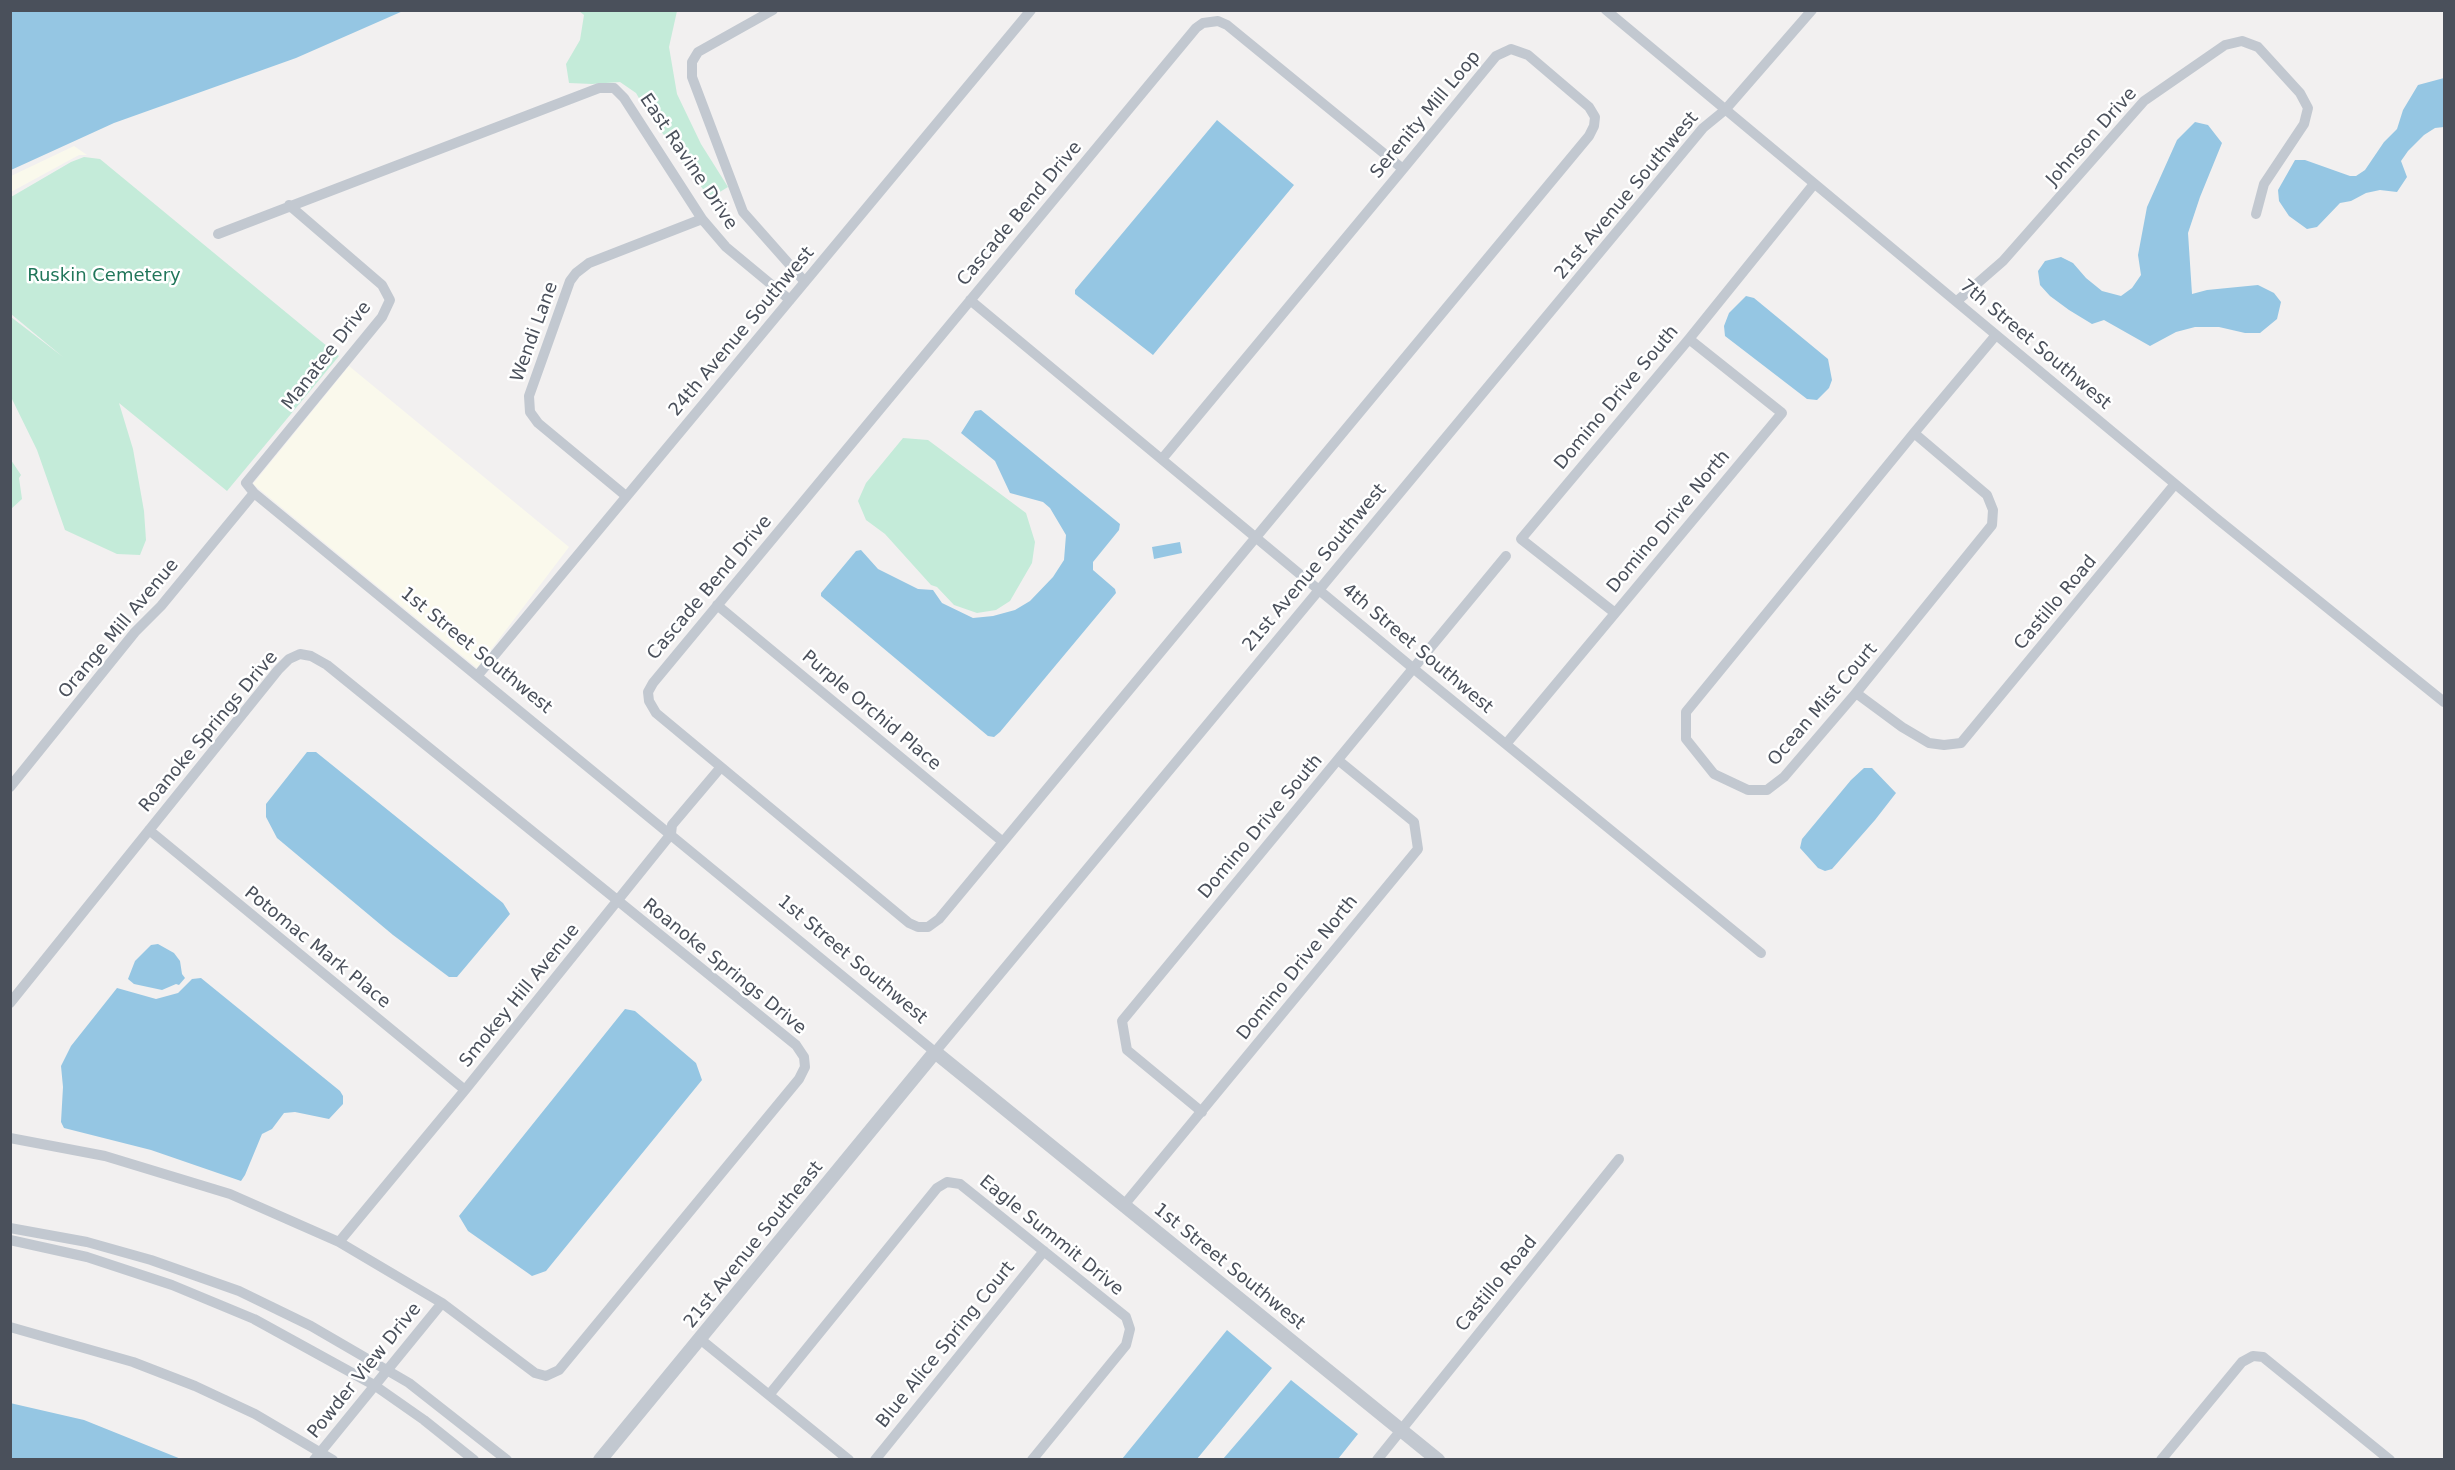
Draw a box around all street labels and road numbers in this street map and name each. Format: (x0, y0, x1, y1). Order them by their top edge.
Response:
street label: Serenity Mill Loop (1366, 47, 1486, 183)
street label: Johnson Drive (2042, 83, 2142, 191)
street label: East Ravine Drive (634, 90, 742, 234)
street label: 21st Avenue Southwest (1551, 108, 1703, 284)
street label: Cascade Bend Drive (953, 137, 1087, 291)
street label: 24th Avenue Southwest (665, 243, 819, 421)
street label: 7th Street Southwest (1955, 275, 2115, 415)
street label: Wendi Lane (507, 279, 563, 385)
street label: Manatee Drive (278, 297, 376, 415)
street label: Domino Drive South (1550, 322, 1684, 474)
street label: Domino Drive North (1603, 446, 1735, 598)
street label: 21st Avenue Southwest (1239, 480, 1391, 656)
street label: Cascade Bend Drive (643, 511, 777, 665)
street label: Castillo Road (2010, 551, 2102, 655)
street label: Orange Mill Avenue (54, 555, 184, 703)
street label: 4th Street Southwest (1337, 579, 1497, 719)
street label: 1st Street Southwest (396, 583, 556, 719)
street label: Ocean Mist Court (1764, 639, 1882, 771)
street label: Purple Orchid Place (797, 646, 945, 776)
street label: Roanoke Springs Drive (135, 647, 283, 817)
street label: Domino Drive South (1194, 751, 1328, 903)
street label: Potomac Mark Place (240, 883, 394, 1013)
street label: 1st Street Southwest (773, 891, 931, 1029)
street label: Domino Drive North (1233, 891, 1363, 1045)
street label: Roanoke Springs Drive (638, 894, 810, 1040)
street label: Smokey Hill Avenue (455, 920, 585, 1072)
street label: 21st Avenue Southeast (680, 1157, 828, 1333)
street label: Eagle Summit Drive (975, 1171, 1127, 1301)
street label: 1st Street Southwest (1149, 1199, 1309, 1335)
street label: Castillo Road (1452, 1232, 1542, 1336)
street label: Blue Alice Spring Court (872, 1257, 1020, 1433)
street label: Powder View Drive (304, 1299, 426, 1443)

